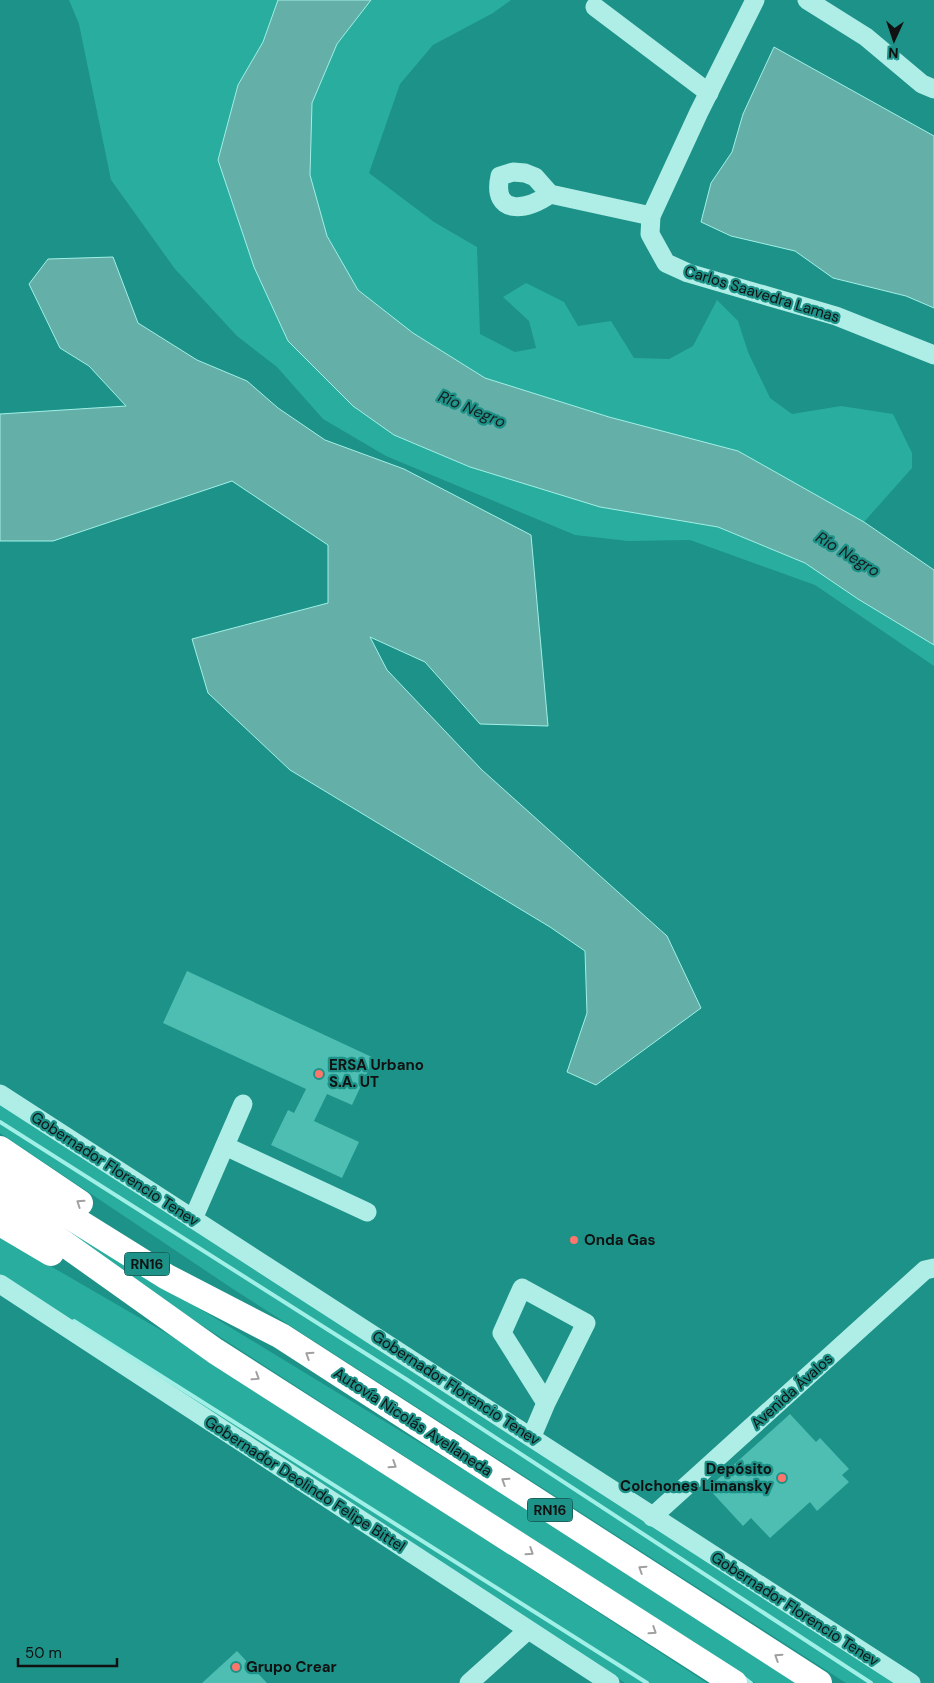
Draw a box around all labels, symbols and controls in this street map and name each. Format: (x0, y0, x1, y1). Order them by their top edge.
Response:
north arrow (869, 15, 919, 65)
text: N (888, 44, 899, 62)
street label: Carlos Saavedra Lamas (682, 261, 842, 327)
water label: Río Negro (435, 385, 509, 433)
water label: Río Negro (812, 527, 884, 581)
place label: ERSA Urbano S.A. UT (329, 1055, 424, 1092)
marker: ERSA Urbano S.A. UT (313, 1068, 325, 1080)
street label: Gobernador Florencio Tenev (27, 1107, 203, 1231)
one-way arrow (76, 1199, 85, 1209)
place label: Onda Gas (584, 1230, 656, 1250)
marker: Onda Gas (568, 1234, 580, 1246)
road number: RN16 (124, 1252, 170, 1276)
street label: Gobernador Florencio Tenev (368, 1326, 544, 1450)
street label: Avenida Ávalos (747, 1349, 837, 1433)
one-way arrow (306, 1352, 315, 1361)
street label: Autovía Nicolás Avellaneda (330, 1363, 496, 1481)
one-way arrow (250, 1371, 259, 1380)
street label: Gobernador Deolindo Felipe Bittel (201, 1412, 409, 1556)
one-way arrow (387, 1458, 396, 1468)
place label: Depósito Colchones Limansky (620, 1459, 772, 1496)
marker: Depósito Colchones Limansky (776, 1472, 788, 1484)
one-way arrow (501, 1477, 510, 1487)
road number: RN16 (528, 1498, 572, 1522)
one-way arrow (524, 1546, 533, 1555)
street label: Gobernador Florencio Tenev (707, 1547, 883, 1671)
one-way arrow (638, 1565, 647, 1575)
one-way arrow (647, 1625, 656, 1634)
scale bar (18, 1636, 116, 1668)
text: 50 m (25, 1643, 62, 1663)
one-way arrow (775, 1653, 784, 1663)
place label: Grupo Crear (246, 1657, 337, 1677)
marker: Grupo Crear (230, 1661, 242, 1673)

